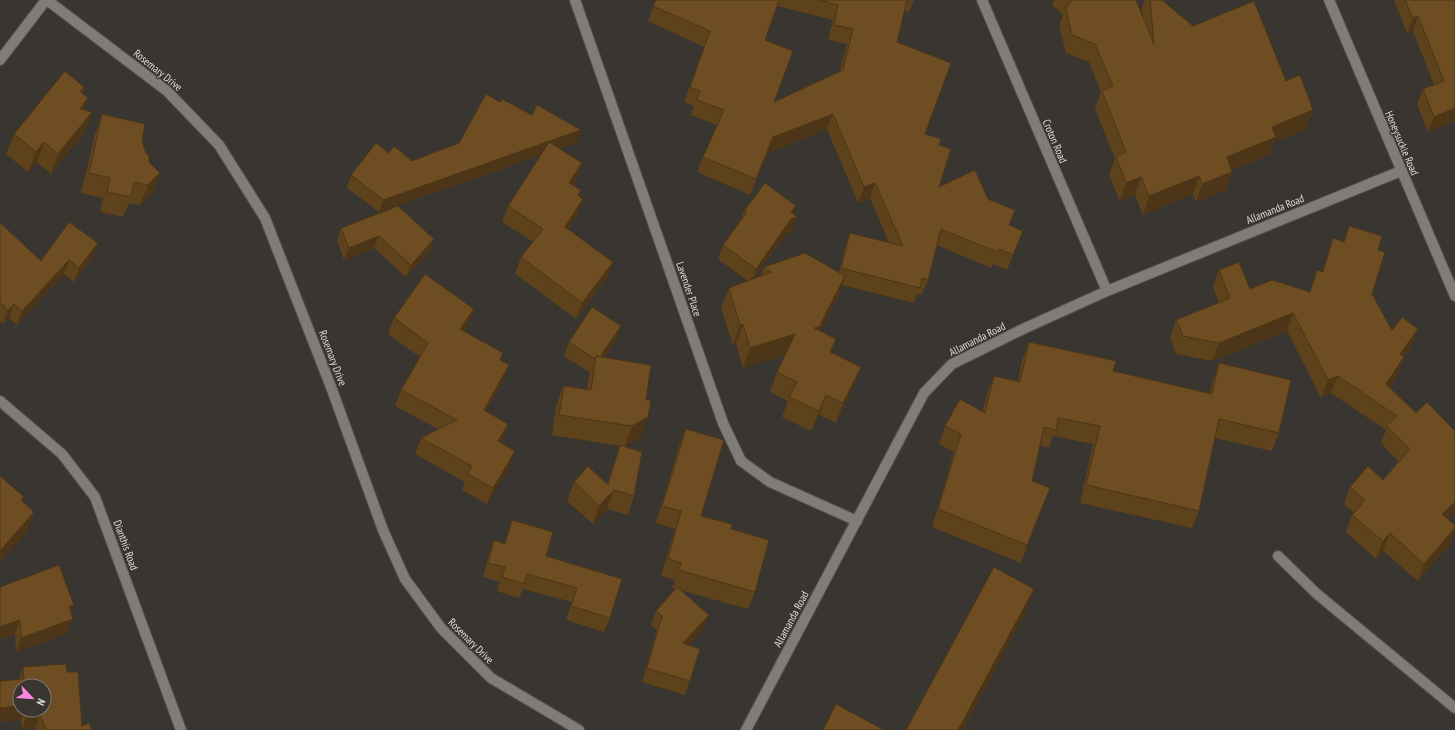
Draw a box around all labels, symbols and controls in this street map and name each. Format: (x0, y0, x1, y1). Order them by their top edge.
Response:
street label: Rosemary Drive (131, 46, 186, 94)
street label: Honeysuckle Road (1382, 109, 1422, 178)
street label: Croton Road (1040, 117, 1071, 165)
street label: Allamanda Road (1244, 191, 1306, 227)
street label: Lavender Place (673, 260, 705, 319)
street label: Allamanda Road (946, 319, 1008, 359)
street label: Rosemary Drive (316, 328, 350, 388)
street label: Dianthis Road (110, 518, 142, 572)
street label: Allamanda Road (770, 588, 812, 649)
street label: Rosemary Drive (445, 615, 497, 667)
north arrow (12, 678, 52, 718)
text: N (33, 697, 49, 708)

